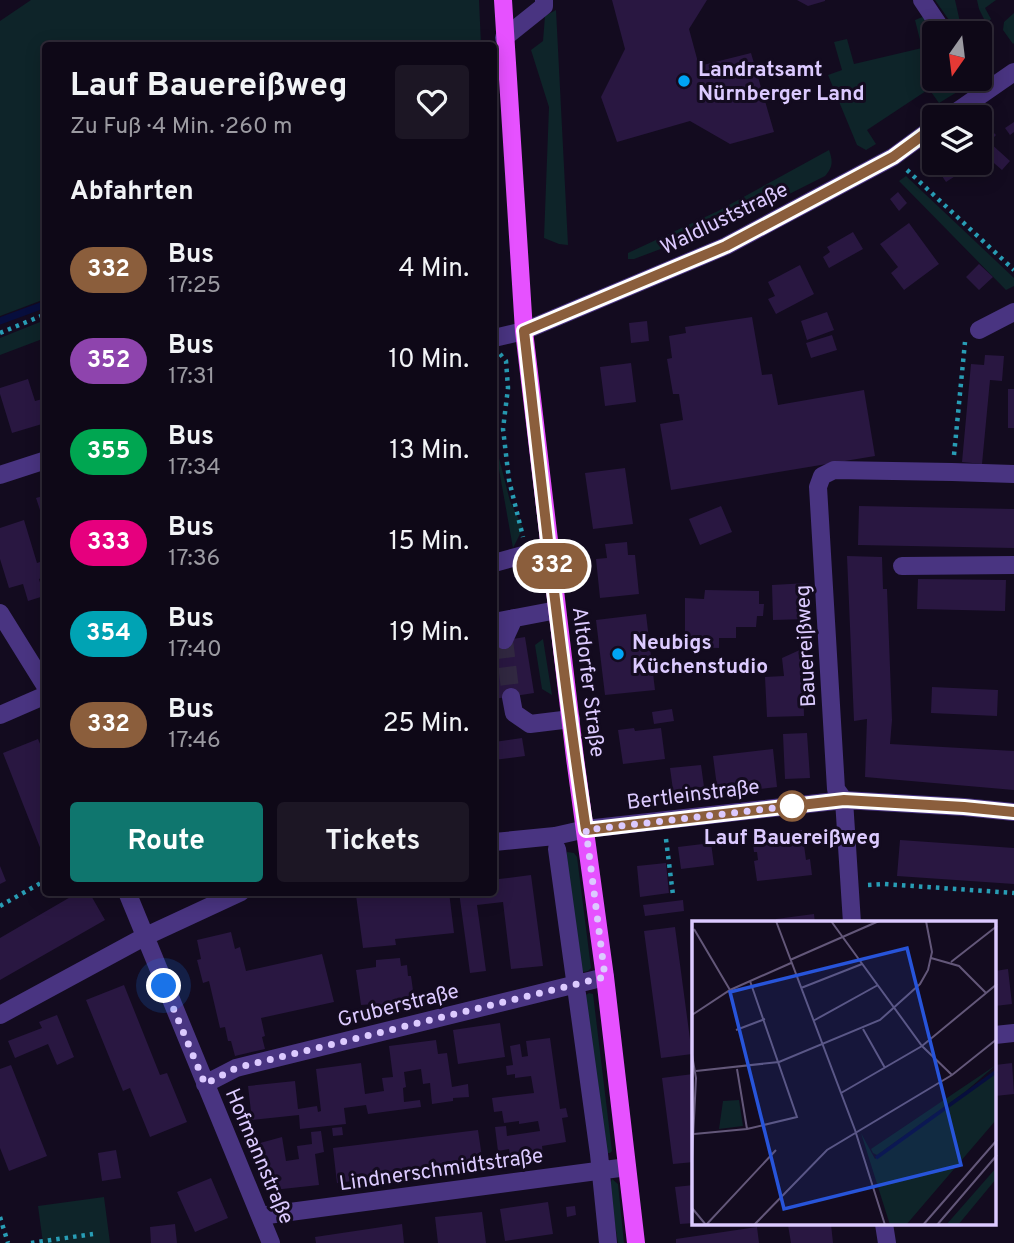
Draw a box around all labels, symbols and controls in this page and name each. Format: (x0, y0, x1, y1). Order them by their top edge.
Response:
north arrow (922, 21, 992, 91)
map controls (922, 21, 992, 175)
place label: Landratsamt Nürnberger Land (698, 57, 865, 108)
button: heart (395, 65, 469, 139)
text: Lauf Bauereißweg (70, 66, 348, 108)
marker: Landratsamt Nürnberger Land (676, 73, 692, 89)
button: layers (922, 105, 992, 175)
text: Zu Fuß · 4 Min. · 260 m (70, 113, 293, 142)
text: Abfahrten (70, 176, 194, 209)
street label: Waldluststraße (656, 177, 793, 262)
text: Bus (168, 239, 214, 272)
text: 4 Min. (399, 253, 469, 286)
text: 332 (87, 255, 130, 285)
text: 17:25 (168, 272, 221, 301)
text: Bus (168, 330, 214, 363)
text: 10 Min. (388, 344, 469, 377)
text: 352 (87, 346, 130, 376)
text: 17:31 (168, 363, 215, 392)
text: Bus (168, 421, 214, 454)
text: 13 Min. (389, 435, 469, 468)
text: 355 (87, 437, 130, 467)
text: 17:34 (168, 454, 221, 483)
text: Bus (168, 512, 214, 545)
text: 15 Min. (389, 526, 469, 559)
text: 333 (87, 528, 130, 558)
line badge: 332 (512, 543, 592, 589)
text: 17:36 (168, 545, 220, 574)
text: 332 (531, 551, 573, 581)
street label: Bauereißweg (790, 584, 823, 708)
text: Bus (168, 603, 214, 636)
street label: Altdorfer Straße (565, 605, 610, 759)
text: 19 Min. (389, 617, 469, 650)
text: 354 (86, 619, 131, 649)
place label: Neubigs Küchenstudio (632, 630, 768, 681)
text: 17:40 (168, 636, 222, 665)
marker: Neubigs Küchenstudio (610, 646, 626, 662)
text: Bus (168, 694, 214, 727)
text: 25 Min. (383, 708, 469, 741)
text: 332 (87, 710, 130, 740)
text: 17:46 (168, 727, 221, 756)
street label: Bertleinstraße (625, 774, 761, 817)
marker: Lauf Bauereißweg (777, 791, 807, 821)
button: Route (70, 802, 263, 882)
button: Tickets (277, 802, 469, 882)
place label: Lauf Bauereißweg (704, 825, 880, 852)
inset map (692, 921, 996, 1226)
your location (146, 968, 181, 1003)
street label: Gruberstraße (335, 978, 462, 1035)
street label: Hofmannstraße (218, 1085, 299, 1229)
street label: Lindnerschmidtstraße (337, 1143, 545, 1198)

